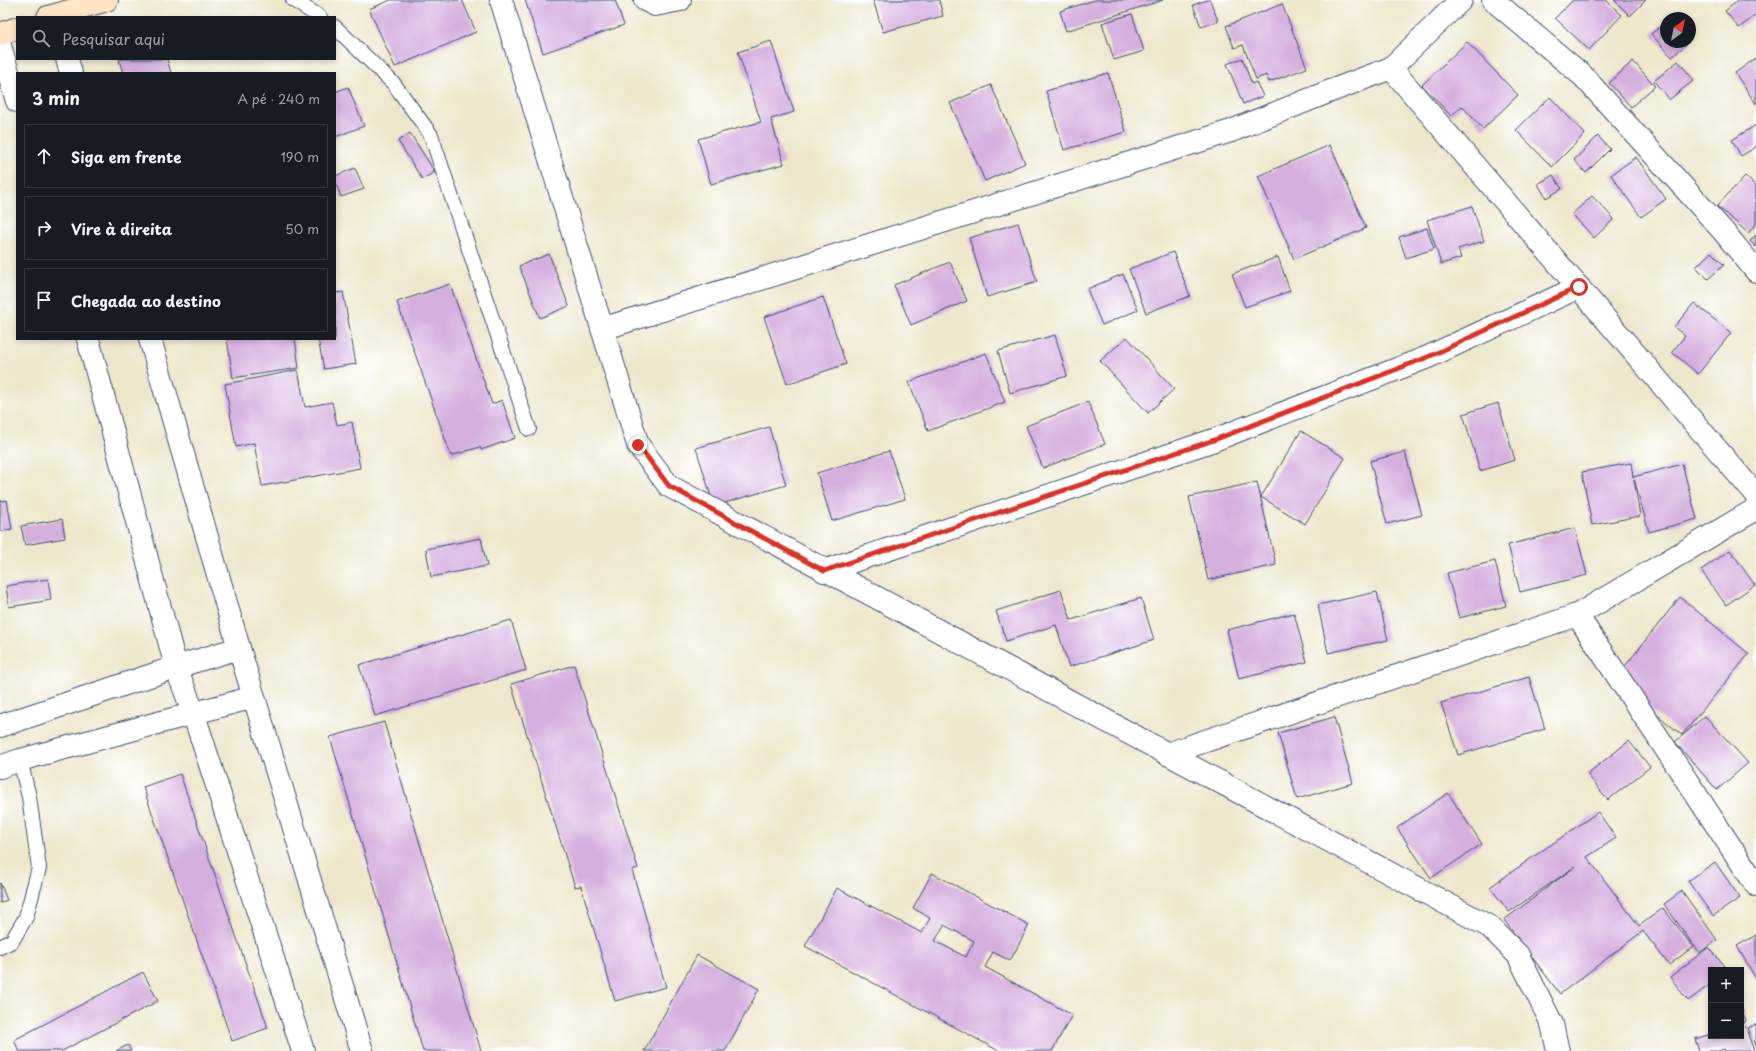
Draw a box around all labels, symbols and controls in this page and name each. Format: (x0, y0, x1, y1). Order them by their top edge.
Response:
north arrow (1660, 12, 1696, 48)
search box (16, 16, 336, 60)
icon: search (30, 27, 52, 49)
text: Pesquisar aqui (62, 27, 165, 50)
text: 3 min (32, 85, 80, 111)
text: A pé · 240 m (237, 89, 320, 108)
icon: ahead (33, 145, 55, 167)
text: Siga em frente (71, 145, 181, 168)
text: 190 m (280, 147, 319, 166)
icon: right (33, 217, 55, 239)
text: Vire à direita (71, 217, 172, 240)
text: 50 m (285, 219, 319, 238)
route start (1570, 278, 1588, 296)
icon: arrive (33, 289, 55, 311)
text: Chegada ao destino (71, 289, 221, 312)
route end (629, 436, 647, 454)
map controls (1708, 967, 1744, 1039)
button: + (1708, 967, 1744, 1003)
button: − (1708, 1003, 1744, 1039)

